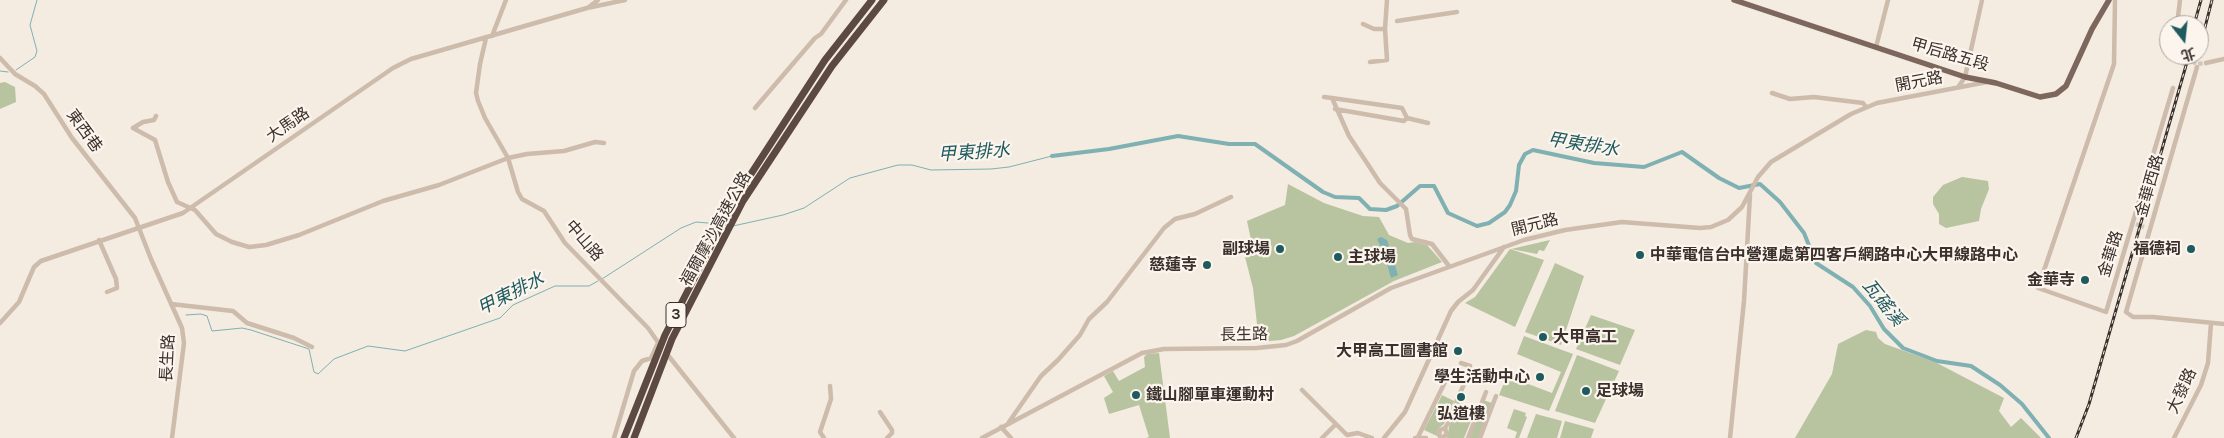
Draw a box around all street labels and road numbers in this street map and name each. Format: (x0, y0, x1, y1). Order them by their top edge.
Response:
street label: 甲后路五段 (1909, 35, 1991, 75)
street label: 開元路 (1894, 68, 1944, 96)
street label: 大馬路 (263, 103, 313, 147)
street label: 東西巷 (62, 106, 106, 156)
street label: 金華西路 (2132, 153, 2168, 219)
street label: 福爾摩沙高速公路 (677, 168, 755, 290)
street label: 開元路 (1509, 210, 1561, 240)
street label: 中山路 (561, 217, 607, 265)
street label: 金華路 (2095, 228, 2127, 280)
road number: 3 (666, 302, 686, 328)
street label: 長生路 (1220, 325, 1268, 345)
street label: 長生路 (157, 334, 179, 382)
street label: 大發路 (2163, 365, 2201, 417)

